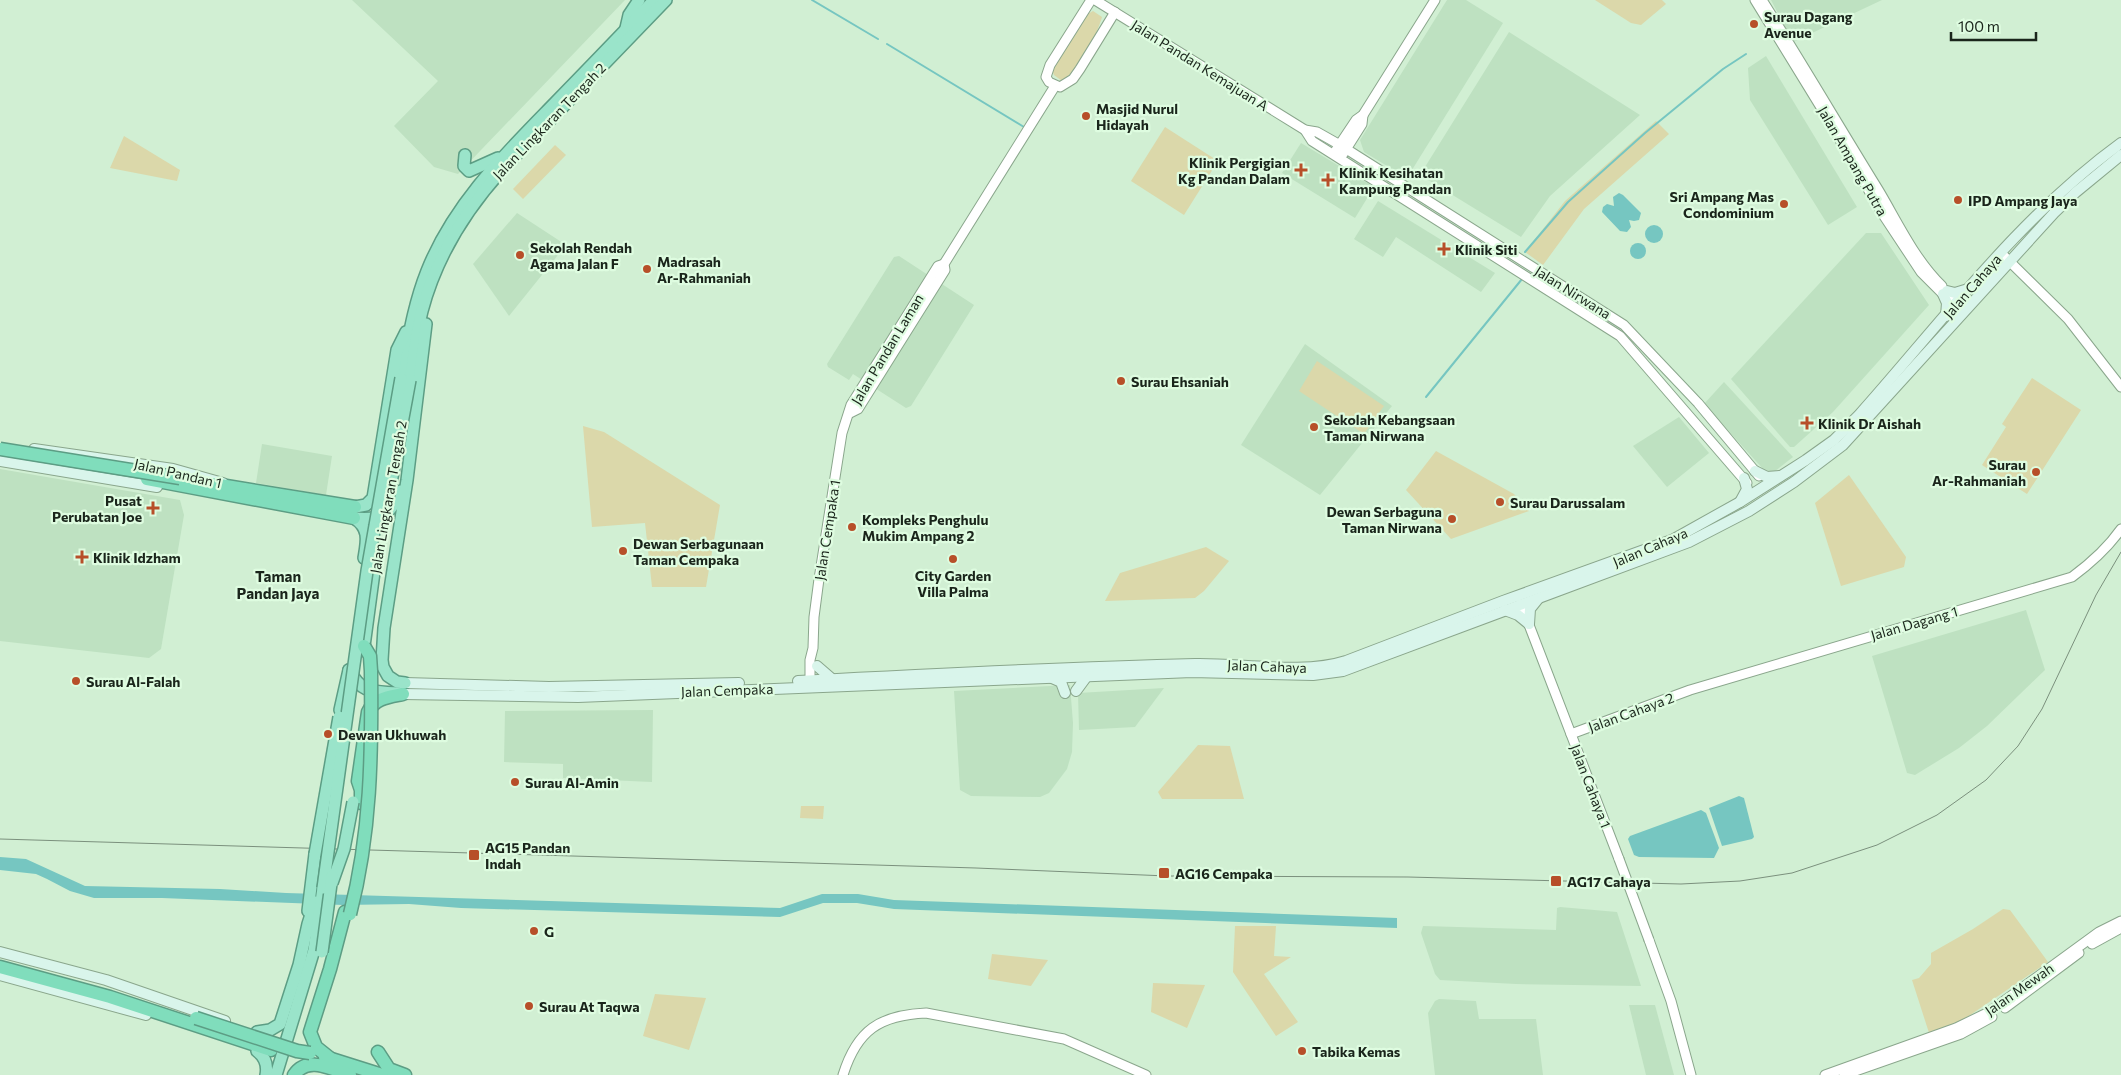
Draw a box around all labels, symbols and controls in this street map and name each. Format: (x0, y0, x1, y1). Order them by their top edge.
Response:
place label: Surau Dagang Avenue (1764, 8, 1853, 41)
scale bar (1951, 10, 2036, 42)
street label: Jalan Pandan Kemajuan A (1128, 16, 1272, 114)
text: 100 m (1958, 17, 2000, 35)
marker: Surau Dagang Avenue (1748, 18, 1760, 30)
street label: Jalan Lingkaran Tengah 2 (489, 59, 609, 183)
place label: Masjid Nurul Hidayah (1096, 100, 1178, 133)
street label: Jalan Ampang Putra (1815, 103, 1891, 219)
marker: Masjid Nurul Hidayah (1080, 110, 1092, 122)
place label: Klinik Pergigian Kg Pandan Dalam (1178, 154, 1290, 187)
marker: Klinik Pergigian Kg Pandan Dalam (1294, 163, 1308, 177)
place label: Klinik Kesihatan Kampung Pandan (1339, 164, 1451, 197)
marker: Klinik Kesihatan Kampung Pandan (1321, 173, 1335, 187)
place label: Sri Ampang Mas Condominium (1670, 188, 1774, 221)
place label: IPD Ampang Jaya (1968, 192, 2077, 209)
marker: IPD Ampang Jaya (1952, 194, 1964, 206)
marker: Sri Ampang Mas Condominium (1778, 198, 1790, 210)
place label: Sekolah Rendah Agama Jalan F (530, 239, 632, 272)
place label: Klinik Siti (1455, 241, 1517, 258)
marker: Klinik Siti (1437, 242, 1451, 256)
marker: Sekolah Rendah Agama Jalan F (514, 249, 526, 261)
street label: Jalan Cahaya (1940, 250, 2004, 322)
place label: Madrasah Ar-Rahmaniah (657, 253, 751, 286)
street label: Jalan Nirwana (1532, 262, 1614, 322)
marker: Madrasah Ar-Rahmaniah (641, 263, 653, 275)
street label: Jalan Pandan Laman (847, 291, 927, 407)
place label: Surau Ehsaniah (1131, 373, 1229, 390)
marker: Surau Ehsaniah (1115, 375, 1127, 387)
place label: Sekolah Kebangsaan Taman Nirwana (1324, 411, 1455, 444)
place label: Klinik Dr Aishah (1818, 415, 1921, 432)
marker: Klinik Dr Aishah (1800, 416, 1814, 430)
street label: Jalan Lingkaran Tengah 2 (366, 419, 410, 575)
marker: Sekolah Kebangsaan Taman Nirwana (1308, 421, 1320, 433)
street label: Jalan Pandan 1 (133, 455, 223, 491)
place label: Surau Ar-Rahmaniah (1932, 456, 2026, 489)
marker: Surau Ar-Rahmaniah (2030, 466, 2042, 478)
street label: Jalan Cempaka 1 (811, 479, 843, 581)
place label: Pusat Perubatan Joe (52, 492, 142, 525)
place label: Surau Darussalam (1510, 494, 1625, 511)
marker: Surau Darussalam (1494, 496, 1506, 508)
marker: Pusat Perubatan Joe (146, 501, 160, 515)
place label: Dewan Serbaguna Taman Nirwana (1327, 503, 1442, 536)
place label: Kompleks Penghulu Mukim Ampang 2 (862, 511, 988, 544)
marker: Dewan Serbaguna Taman Nirwana (1446, 513, 1458, 525)
marker: Kompleks Penghulu Mukim Ampang 2 (846, 521, 858, 533)
street label: Jalan Cahaya (1610, 524, 1690, 570)
place label: Dewan Serbagunaan Taman Cempaka (633, 535, 764, 568)
marker: Dewan Serbagunaan Taman Cempaka (617, 545, 629, 557)
place label: Klinik Idzham (93, 549, 181, 566)
marker: Klinik Idzham (75, 550, 89, 564)
marker: City Garden Villa Palma (947, 553, 959, 565)
district label: Taman Pandan Jaya (236, 567, 320, 602)
place label: City Garden Villa Palma (915, 567, 991, 600)
street label: Jalan Dagang 1 (1869, 602, 1959, 644)
street label: Jalan Cahaya (1227, 656, 1307, 676)
place label: Surau Al-Falah (86, 673, 180, 690)
marker: Surau Al-Falah (70, 675, 82, 687)
street label: Jalan Cempaka (680, 680, 774, 700)
street label: Jalan Cahaya 2 (1586, 689, 1676, 735)
place label: Dewan Ukhuwah (338, 726, 446, 743)
marker: Dewan Ukhuwah (322, 728, 334, 740)
street label: Jalan Cahaya 1 (1567, 742, 1615, 830)
place label: Surau Al-Amin (525, 774, 619, 791)
marker: Surau Al-Amin (509, 776, 521, 788)
place label: AG15 Pandan Indah (485, 839, 570, 872)
marker: AG15 Pandan Indah (467, 848, 481, 862)
place label: AG16 Cempaka (1175, 865, 1273, 882)
marker: AG16 Cempaka (1157, 866, 1171, 880)
place label: AG17 Cahaya (1567, 873, 1651, 890)
marker: AG17 Cahaya (1549, 874, 1563, 888)
place label: G (544, 923, 554, 940)
marker: G (528, 925, 540, 937)
street label: Jalan Mewah (1981, 959, 2057, 1019)
place label: Surau At Taqwa (539, 998, 640, 1015)
marker: Surau At Taqwa (523, 1000, 535, 1012)
place label: Tabika Kemas (1312, 1043, 1401, 1060)
marker: Tabika Kemas (1296, 1045, 1308, 1057)

